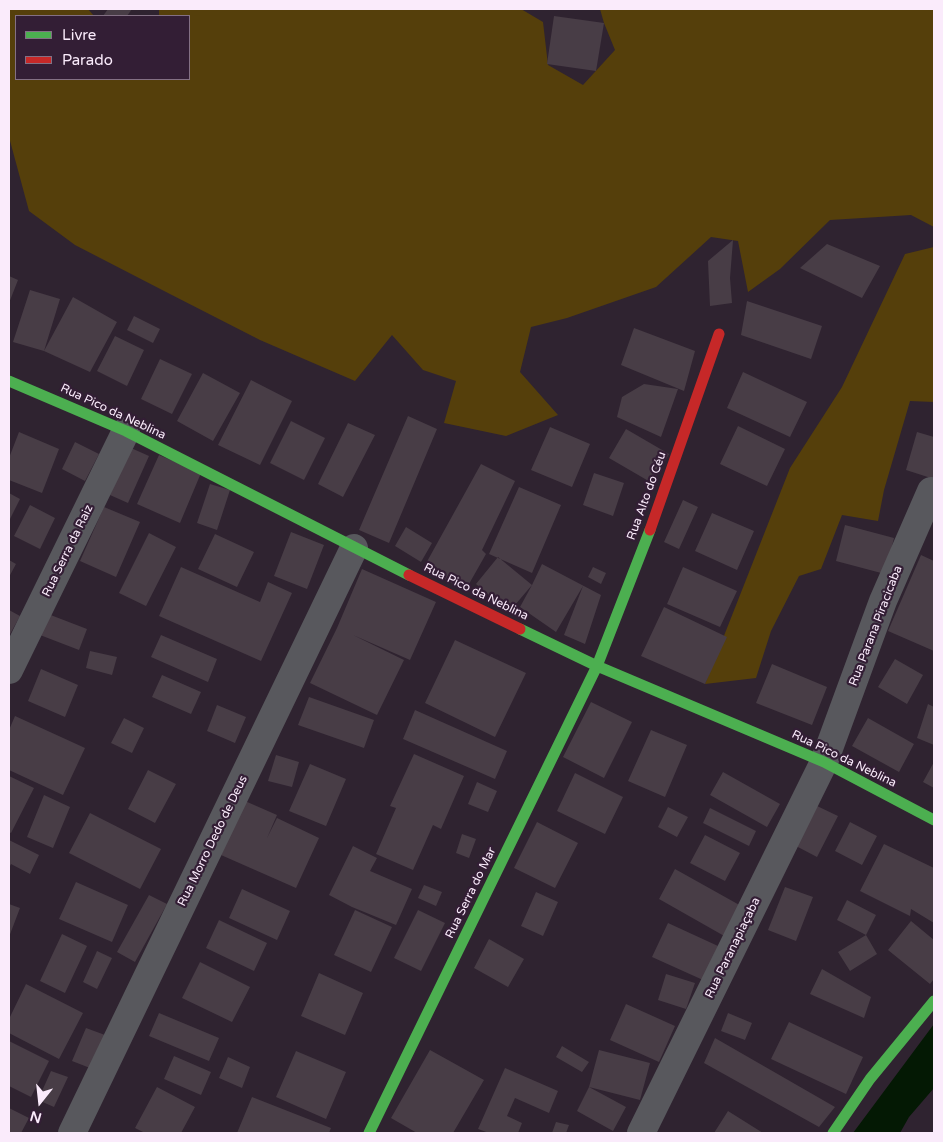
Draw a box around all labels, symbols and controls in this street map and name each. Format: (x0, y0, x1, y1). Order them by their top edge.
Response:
legend (15, 15, 190, 80)
text: Livre (62, 26, 96, 44)
text: Parado (62, 51, 113, 69)
street label: Rua Pico da Neblina (58, 381, 168, 443)
street label: Rua Alto do Céu (624, 450, 670, 542)
street label: Rua Serra da Raiz (39, 503, 97, 599)
street label: Rua Pico da Neblina (421, 560, 531, 624)
street label: Rua Parana Piracicaba (846, 564, 906, 688)
street label: Rua Pico da Neblina (789, 727, 899, 791)
street label: Rua Morro Dedo de Deus (175, 773, 251, 909)
street label: Rua Serra do Mar (443, 845, 499, 941)
street label: Rua Paranapiaçaba (702, 895, 764, 1001)
north arrow (15, 1077, 65, 1127)
text: N (28, 1107, 43, 1127)

